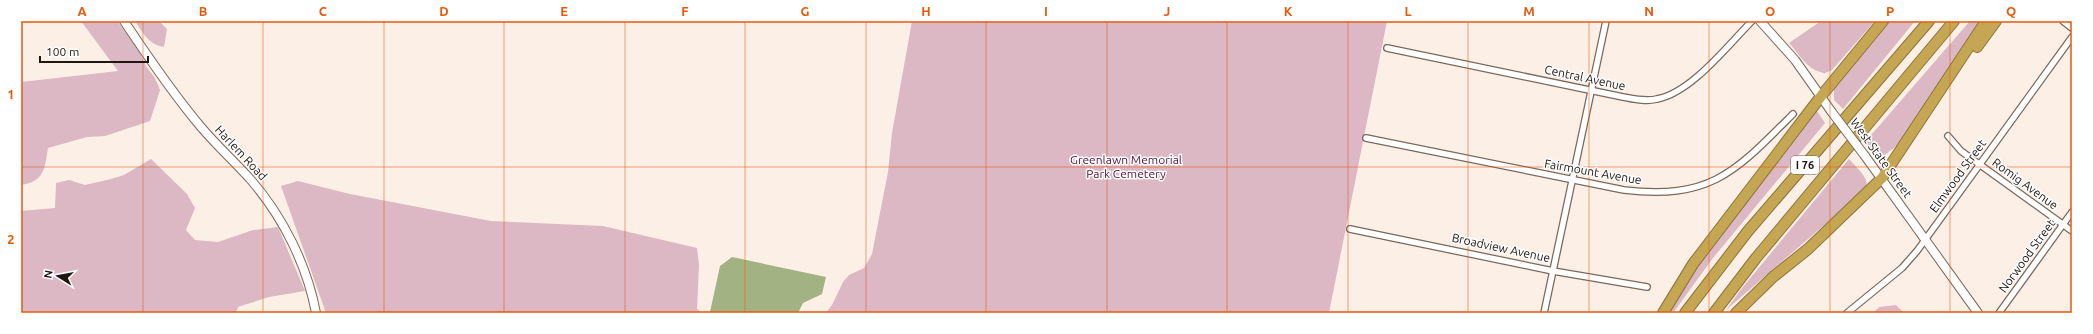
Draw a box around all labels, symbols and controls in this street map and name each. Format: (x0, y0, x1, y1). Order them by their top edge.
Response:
text: A (77, 4, 87, 18)
text: B (199, 4, 208, 18)
text: C (319, 4, 328, 18)
text: D (439, 4, 449, 18)
text: E (560, 4, 568, 18)
text: F (681, 4, 689, 18)
text: G (801, 4, 810, 18)
text: H (921, 4, 931, 18)
text: I (1044, 4, 1048, 18)
text: J (1164, 4, 1170, 18)
text: K (1284, 4, 1293, 18)
text: L (1404, 4, 1412, 18)
text: M (1523, 4, 1535, 18)
text: N (1644, 4, 1654, 18)
text: O (1765, 4, 1775, 18)
text: P (1886, 4, 1894, 18)
text: Q (2006, 4, 2016, 18)
scale bar (40, 38, 148, 64)
text: 100 m (46, 45, 79, 58)
street label: Central Avenue (1543, 63, 1627, 92)
text: 1 (7, 87, 15, 101)
street label: West State Street (1848, 115, 1915, 200)
street label: Harlem Road (213, 123, 270, 183)
street label: Elmwood Street (1927, 137, 1989, 215)
park label: Greenlawn Memorial Park Cemetery (1070, 153, 1182, 180)
street label: Romig Avenue (1990, 155, 2061, 212)
road number: I 76 (1791, 156, 1819, 174)
street label: Fairmount Avenue (1543, 157, 1643, 186)
street label: Norwood Street (1996, 216, 2058, 295)
street label: Broadview Avenue (1451, 231, 1551, 264)
text: 2 (7, 232, 15, 246)
north arrow (38, 256, 78, 296)
text: N (42, 269, 55, 279)

